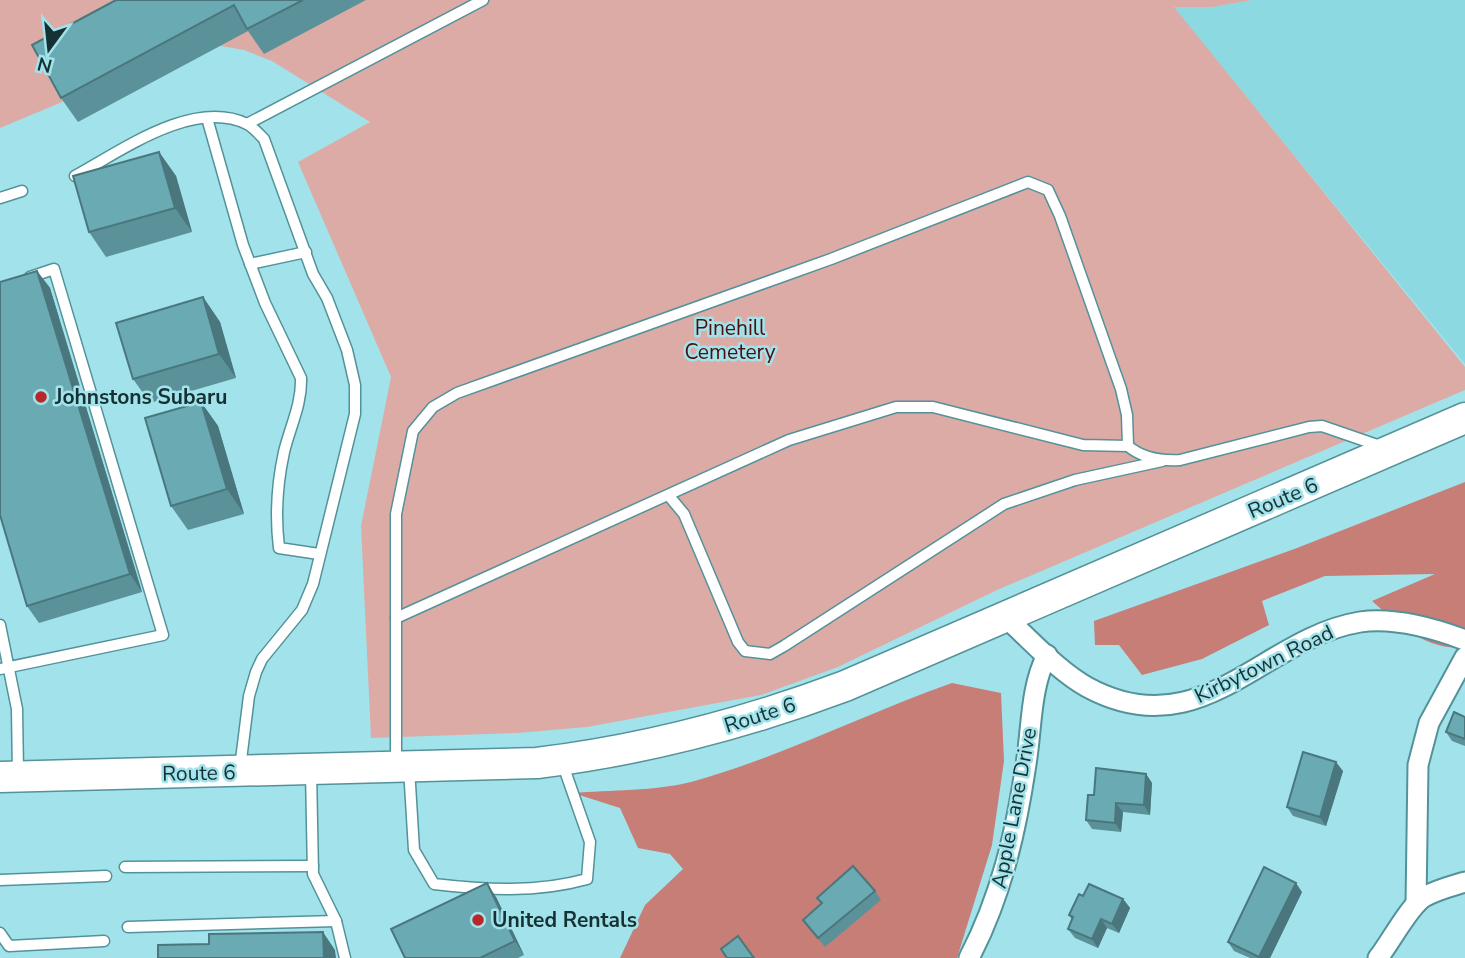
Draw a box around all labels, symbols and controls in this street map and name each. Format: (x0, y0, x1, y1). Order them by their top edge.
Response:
north arrow (14, 14, 84, 84)
text: N (35, 50, 55, 79)
park label: Pinehill Cemetery (684, 314, 776, 366)
place label: Johnstons Subaru (54, 383, 227, 411)
marker: Johnstons Subaru (33, 389, 49, 405)
street label: Route 6 (1244, 471, 1322, 525)
street label: Kirbytown Road (1190, 618, 1338, 710)
street label: Route 6 (721, 690, 799, 740)
street label: Apple Lane Drive (985, 725, 1043, 891)
street label: Route 6 (162, 758, 236, 788)
place label: United Rentals (492, 906, 637, 934)
marker: United Rentals (470, 912, 486, 928)

